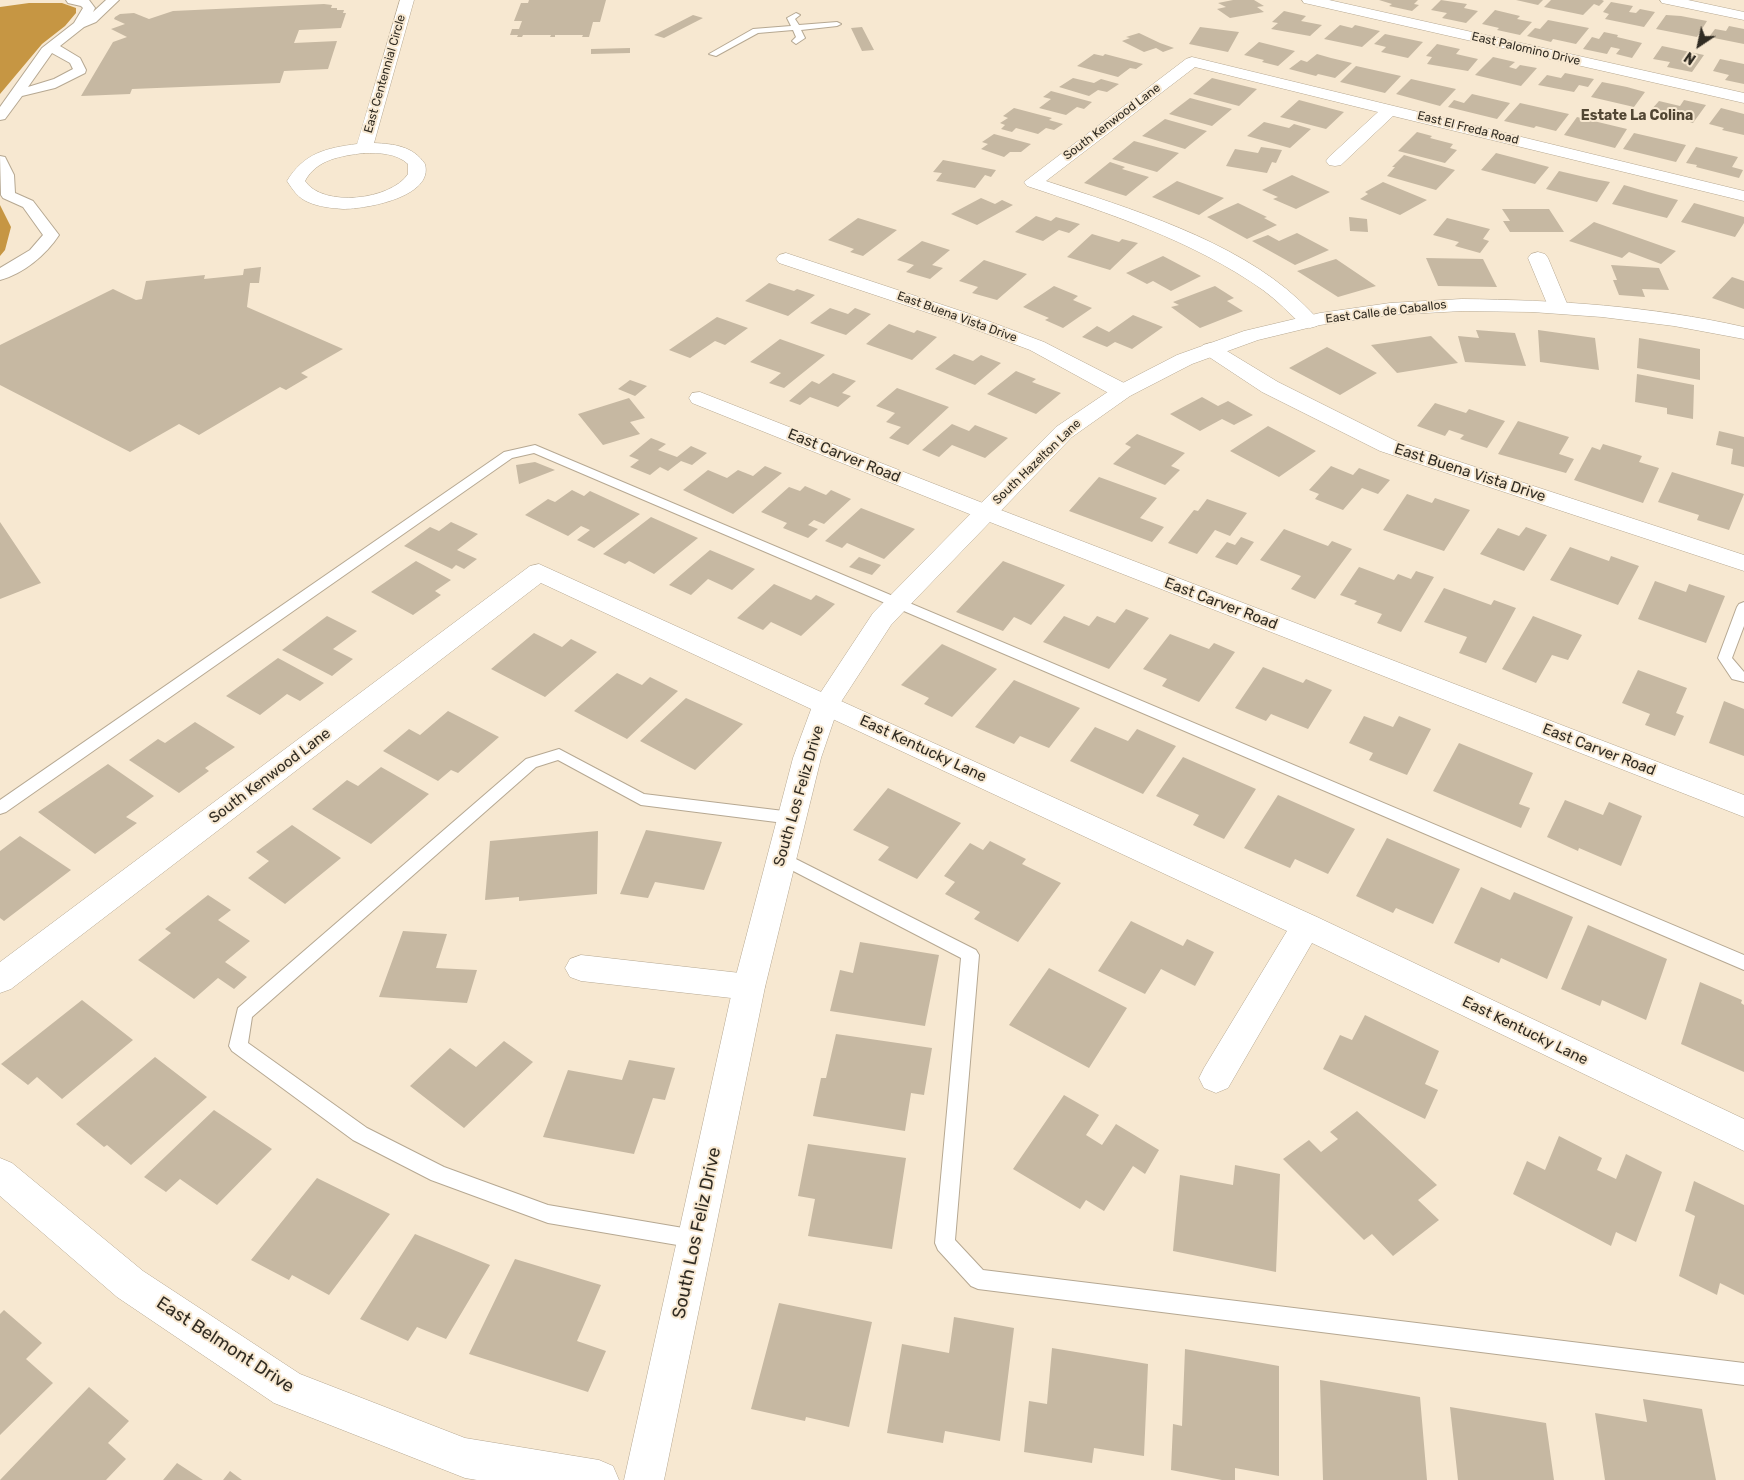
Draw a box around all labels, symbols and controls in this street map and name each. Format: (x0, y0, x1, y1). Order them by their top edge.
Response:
street label: East Centennial Circle (361, 13, 409, 135)
north arrow (1674, 20, 1724, 70)
street label: East Palomino Drive (1470, 29, 1582, 69)
text: N (1681, 48, 1699, 68)
street label: South Kenwood Lane (1061, 81, 1163, 163)
street label: East El Freda Road (1416, 108, 1520, 148)
district label: Estate La Colina (1581, 108, 1693, 124)
street label: East Buena Vista Drive (895, 289, 1019, 345)
street label: East Calle de Caballos (1325, 297, 1447, 327)
street label: South Hazelton Lane (990, 416, 1084, 508)
street label: East Carver Road (785, 425, 903, 487)
street label: East Buena Vista Drive (1392, 440, 1548, 506)
street label: East Carver Road (1162, 574, 1280, 634)
street label: East Kentucky Lane (857, 712, 989, 786)
street label: East Carver Road (1540, 720, 1658, 780)
street label: South Kenwood Lane (206, 724, 334, 828)
street label: South Los Feliz Drive (770, 724, 828, 868)
street label: East Kentucky Lane (1459, 993, 1591, 1069)
street label: South Los Feliz Drive (668, 1145, 726, 1321)
street label: East Belmont Drive (152, 1292, 298, 1398)

